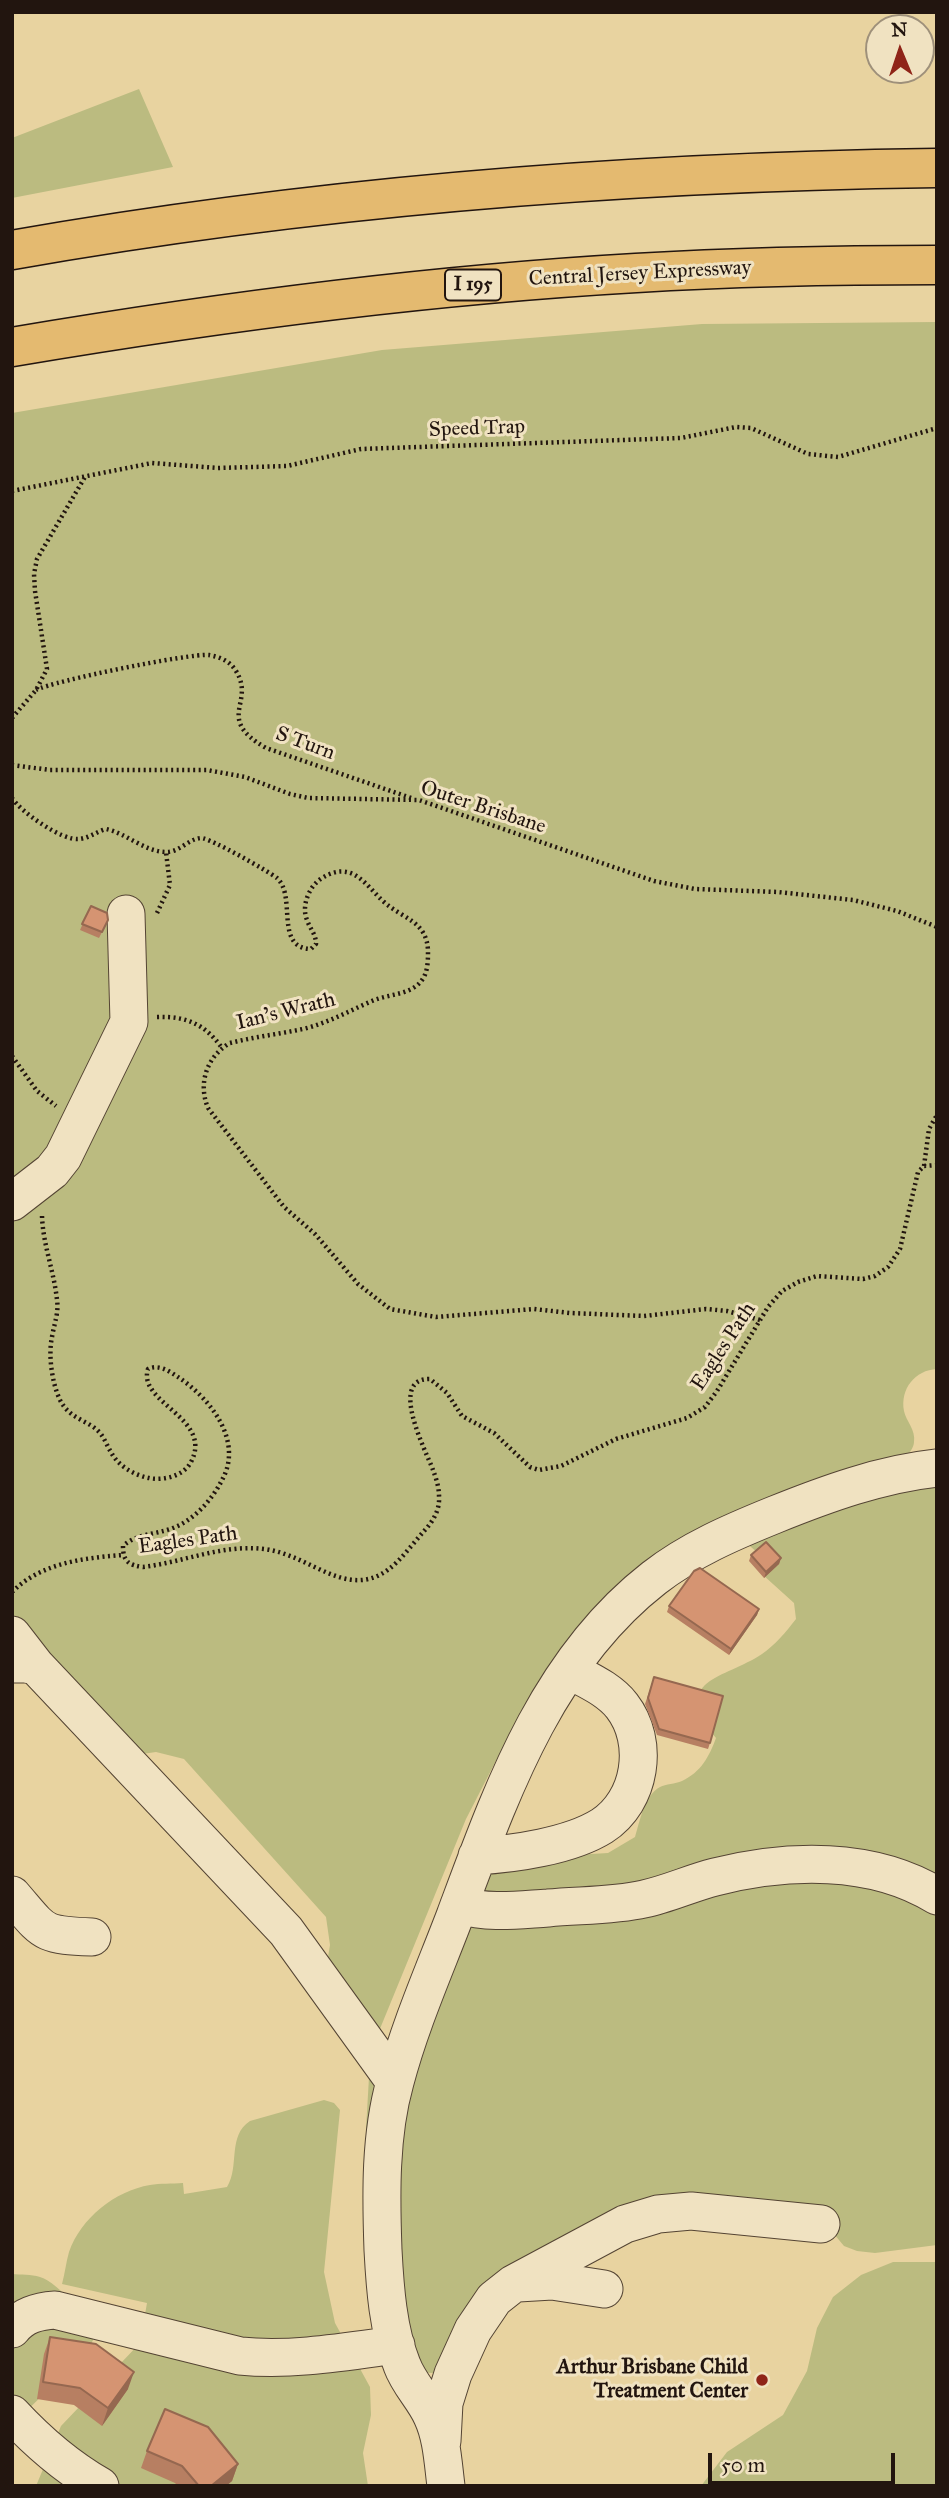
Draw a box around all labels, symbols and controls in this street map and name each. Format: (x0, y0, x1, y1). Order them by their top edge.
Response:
north arrow (865, 14, 935, 84)
text: N (891, 18, 908, 41)
street label: Central Jersey Expressway (528, 256, 752, 292)
road number: I 195 (445, 270, 501, 300)
street label: Speed Trap (428, 415, 526, 443)
street label: S Turn (272, 722, 338, 766)
street label: Outer Brisbane (417, 776, 549, 840)
street label: Ian's Wrath (234, 988, 338, 1036)
street label: Eagles Path (686, 1298, 762, 1396)
street label: Eagles Path (137, 1522, 239, 1560)
place label: Arthur Brisbane Child Treatment Center (557, 2355, 748, 2405)
marker: Arthur Brisbane Child Treatment Center (754, 2372, 770, 2388)
scale bar (711, 2438, 898, 2482)
text: 50 m (721, 2452, 765, 2478)

